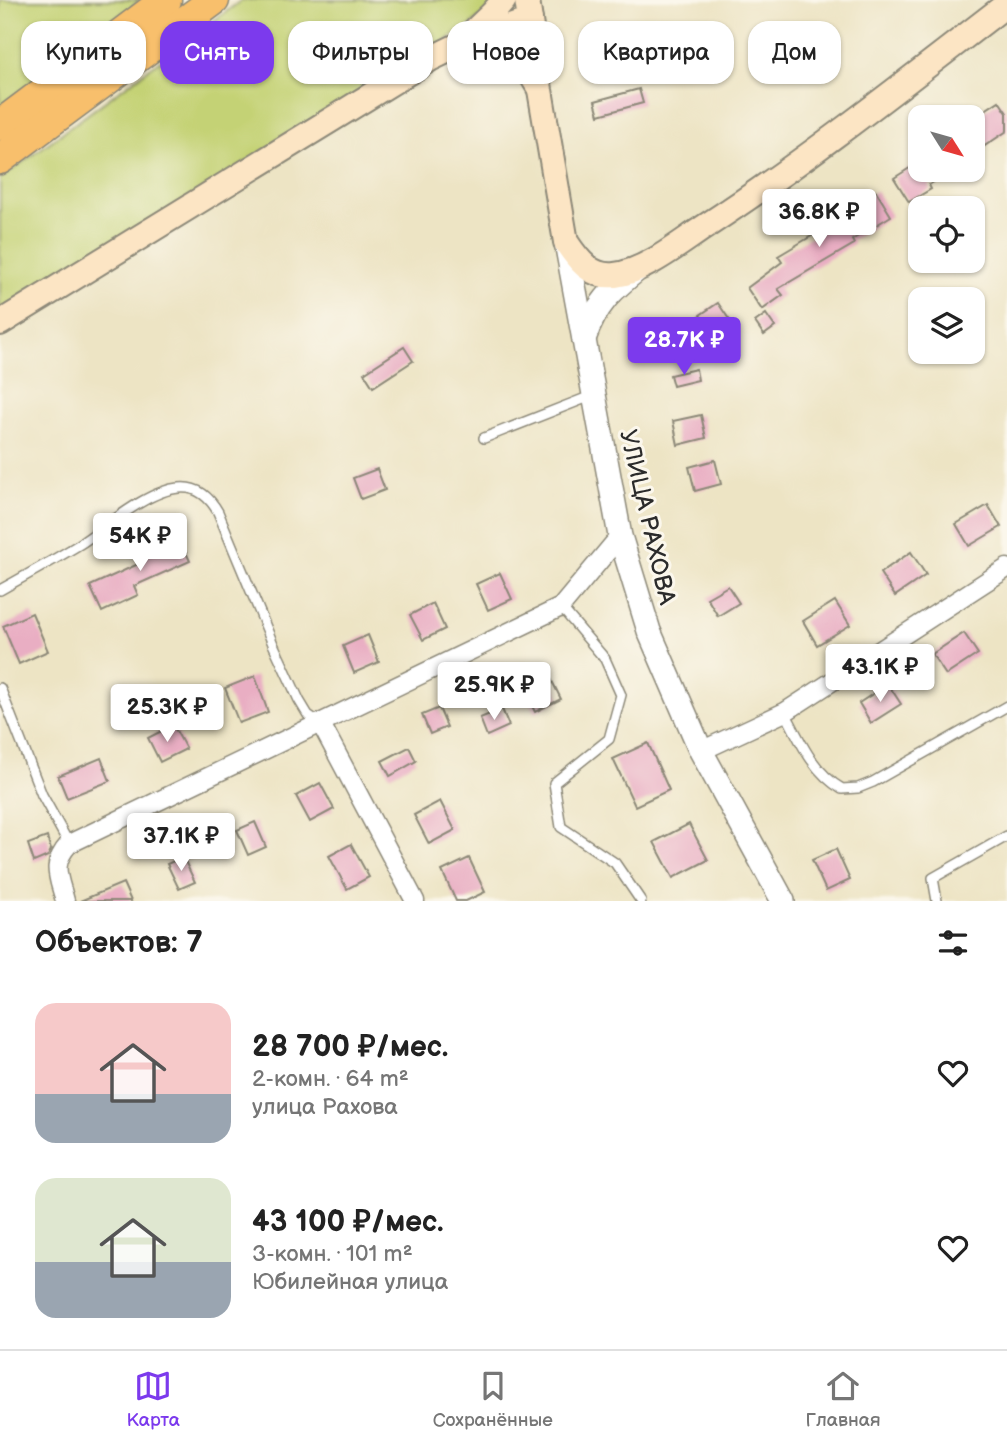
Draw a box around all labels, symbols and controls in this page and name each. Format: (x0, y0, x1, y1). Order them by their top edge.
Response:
chip: Купить (21, 21, 146, 84)
chip: Снять (160, 21, 274, 84)
chip: Фильтры (288, 21, 433, 84)
chip: Новое (447, 21, 564, 84)
chip: Квартира (578, 21, 734, 84)
chip: Дом (748, 21, 841, 84)
north arrow (908, 105, 985, 182)
map controls (908, 105, 985, 364)
pin: 36.8K ₽ (754, 190, 884, 249)
button: locate (908, 196, 985, 273)
text: 36.8K ₽ (778, 198, 860, 226)
button: layers (908, 287, 985, 364)
pin: 28.7K ₽ (619, 318, 749, 377)
text: 28.7K ₽ (644, 326, 724, 354)
street label: УЛИЦА РАХОВА (613, 427, 682, 608)
pin: 54K ₽ (91, 514, 189, 573)
text: 54K ₽ (109, 522, 171, 550)
pin: 43.1K ₽ (815, 644, 945, 704)
text: 43.1K ₽ (842, 653, 918, 681)
pin: 25.9K ₽ (429, 662, 559, 722)
text: 25.9K ₽ (454, 671, 534, 699)
pin: 25.3K ₽ (102, 684, 232, 744)
text: 25.3K ₽ (127, 693, 207, 721)
pin: 37.1K ₽ (116, 814, 246, 873)
text: 37.1K ₽ (143, 822, 219, 850)
icon: filters (934, 924, 972, 962)
text: Объектов: 7 (35, 925, 203, 961)
text: 28 700 ₽/мес. (252, 1029, 448, 1065)
icon: home (91, 1031, 175, 1115)
icon: heart (934, 1054, 972, 1092)
text: 2-комн. · 64 m² (252, 1065, 409, 1093)
text: улица Рахова (252, 1093, 398, 1121)
text: 43 100 ₽/мес. (252, 1204, 444, 1240)
icon: home (91, 1206, 175, 1290)
icon: heart (934, 1229, 972, 1267)
text: 3-комн. · 101 m² (252, 1240, 413, 1268)
text: Юбилейная улица (252, 1268, 448, 1296)
tab: Карта (126, 1367, 180, 1432)
tab: Сохранённые (433, 1367, 553, 1432)
tab: Главная (806, 1367, 881, 1432)

